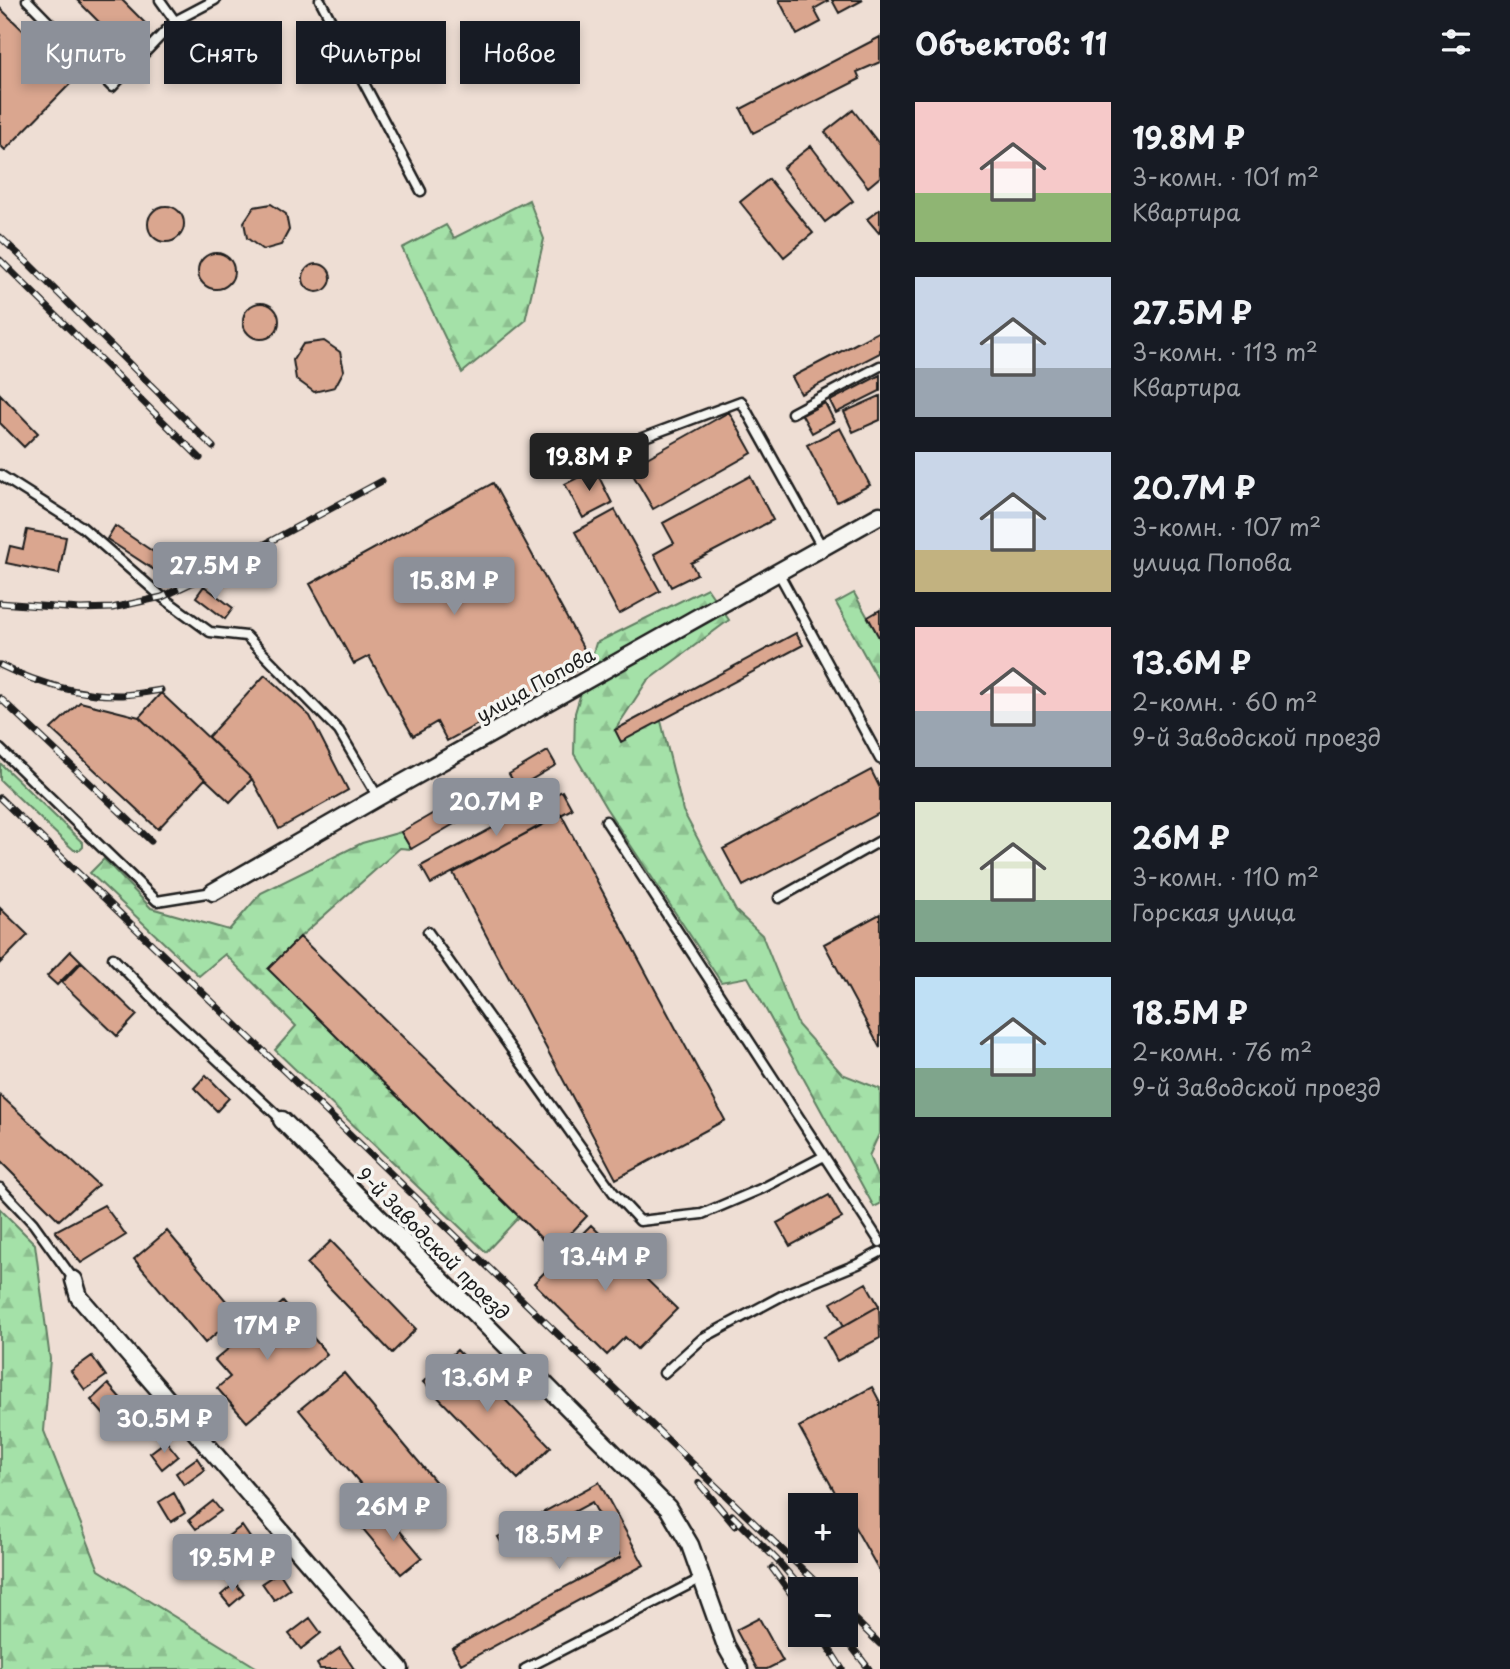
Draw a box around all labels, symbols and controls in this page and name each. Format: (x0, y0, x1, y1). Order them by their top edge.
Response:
text: Объектов: 11 (915, 20, 1108, 65)
chip: Купить (21, 21, 150, 84)
chip: Снять (164, 21, 282, 84)
chip: Фильтры (296, 21, 446, 84)
chip: Новое (460, 21, 580, 84)
icon: filters (1437, 23, 1475, 61)
text: 19.8M ₽ (1132, 114, 1245, 159)
icon: home (971, 130, 1055, 214)
text: 3-комн. · 101 m² (1132, 159, 1319, 194)
text: Квартира (1132, 194, 1240, 229)
text: 27.5M ₽ (1132, 289, 1252, 334)
icon: home (971, 305, 1055, 389)
text: 3-комн. · 113 m² (1132, 334, 1318, 369)
text: Квартира (1132, 369, 1240, 404)
pin: 19.8M ₽ (524, 434, 654, 493)
text: 19.8M ₽ (546, 438, 632, 473)
text: 20.7M ₽ (1132, 464, 1255, 509)
icon: home (971, 480, 1055, 564)
text: 3-комн. · 107 m² (1132, 509, 1321, 544)
pin: 27.5M ₽ (150, 542, 280, 602)
text: улица Попова (1132, 544, 1292, 579)
text: 27.5M ₽ (169, 547, 261, 582)
pin: 15.8M ₽ (389, 558, 519, 617)
text: 15.8M ₽ (410, 562, 498, 597)
text: 13.6M ₽ (1132, 639, 1251, 684)
street label: улица Попова (471, 640, 600, 728)
icon: home (971, 655, 1055, 739)
text: 2-комн. · 60 m² (1132, 684, 1318, 719)
text: 9-й Заводской проезд (1132, 719, 1381, 754)
pin: 20.7M ₽ (431, 778, 561, 838)
text: 20.7M ₽ (449, 783, 543, 818)
text: 26M ₽ (1132, 814, 1230, 859)
icon: home (971, 830, 1055, 914)
text: 3-комн. · 110 m² (1132, 859, 1319, 894)
text: Горская улица (1132, 894, 1296, 929)
text: 18.5M ₽ (1132, 989, 1248, 1034)
icon: home (971, 1005, 1055, 1089)
text: 2-комн. · 76 m² (1132, 1034, 1312, 1069)
text: 9-й Заводской проезд (1132, 1069, 1381, 1104)
street label: 9-й Заводской проезд (351, 1160, 517, 1326)
pin: 13.4M ₽ (540, 1234, 670, 1293)
text: 13.4M ₽ (560, 1238, 650, 1273)
pin: 17M ₽ (218, 1302, 316, 1362)
text: 17M ₽ (234, 1307, 300, 1342)
pin: 13.6M ₽ (422, 1354, 552, 1414)
text: 13.6M ₽ (441, 1359, 533, 1394)
pin: 30.5M ₽ (99, 1396, 229, 1455)
text: 30.5M ₽ (116, 1400, 212, 1435)
pin: 26M ₽ (344, 1484, 442, 1543)
text: 26M ₽ (356, 1488, 430, 1523)
map controls (788, 1493, 858, 1647)
button: + (788, 1493, 858, 1563)
pin: 18.5M ₽ (494, 1512, 624, 1571)
text: 18.5M ₽ (515, 1516, 603, 1551)
pin: 19.5M ₽ (167, 1534, 297, 1594)
text: 19.5M ₽ (189, 1539, 275, 1574)
button: − (788, 1577, 858, 1647)

